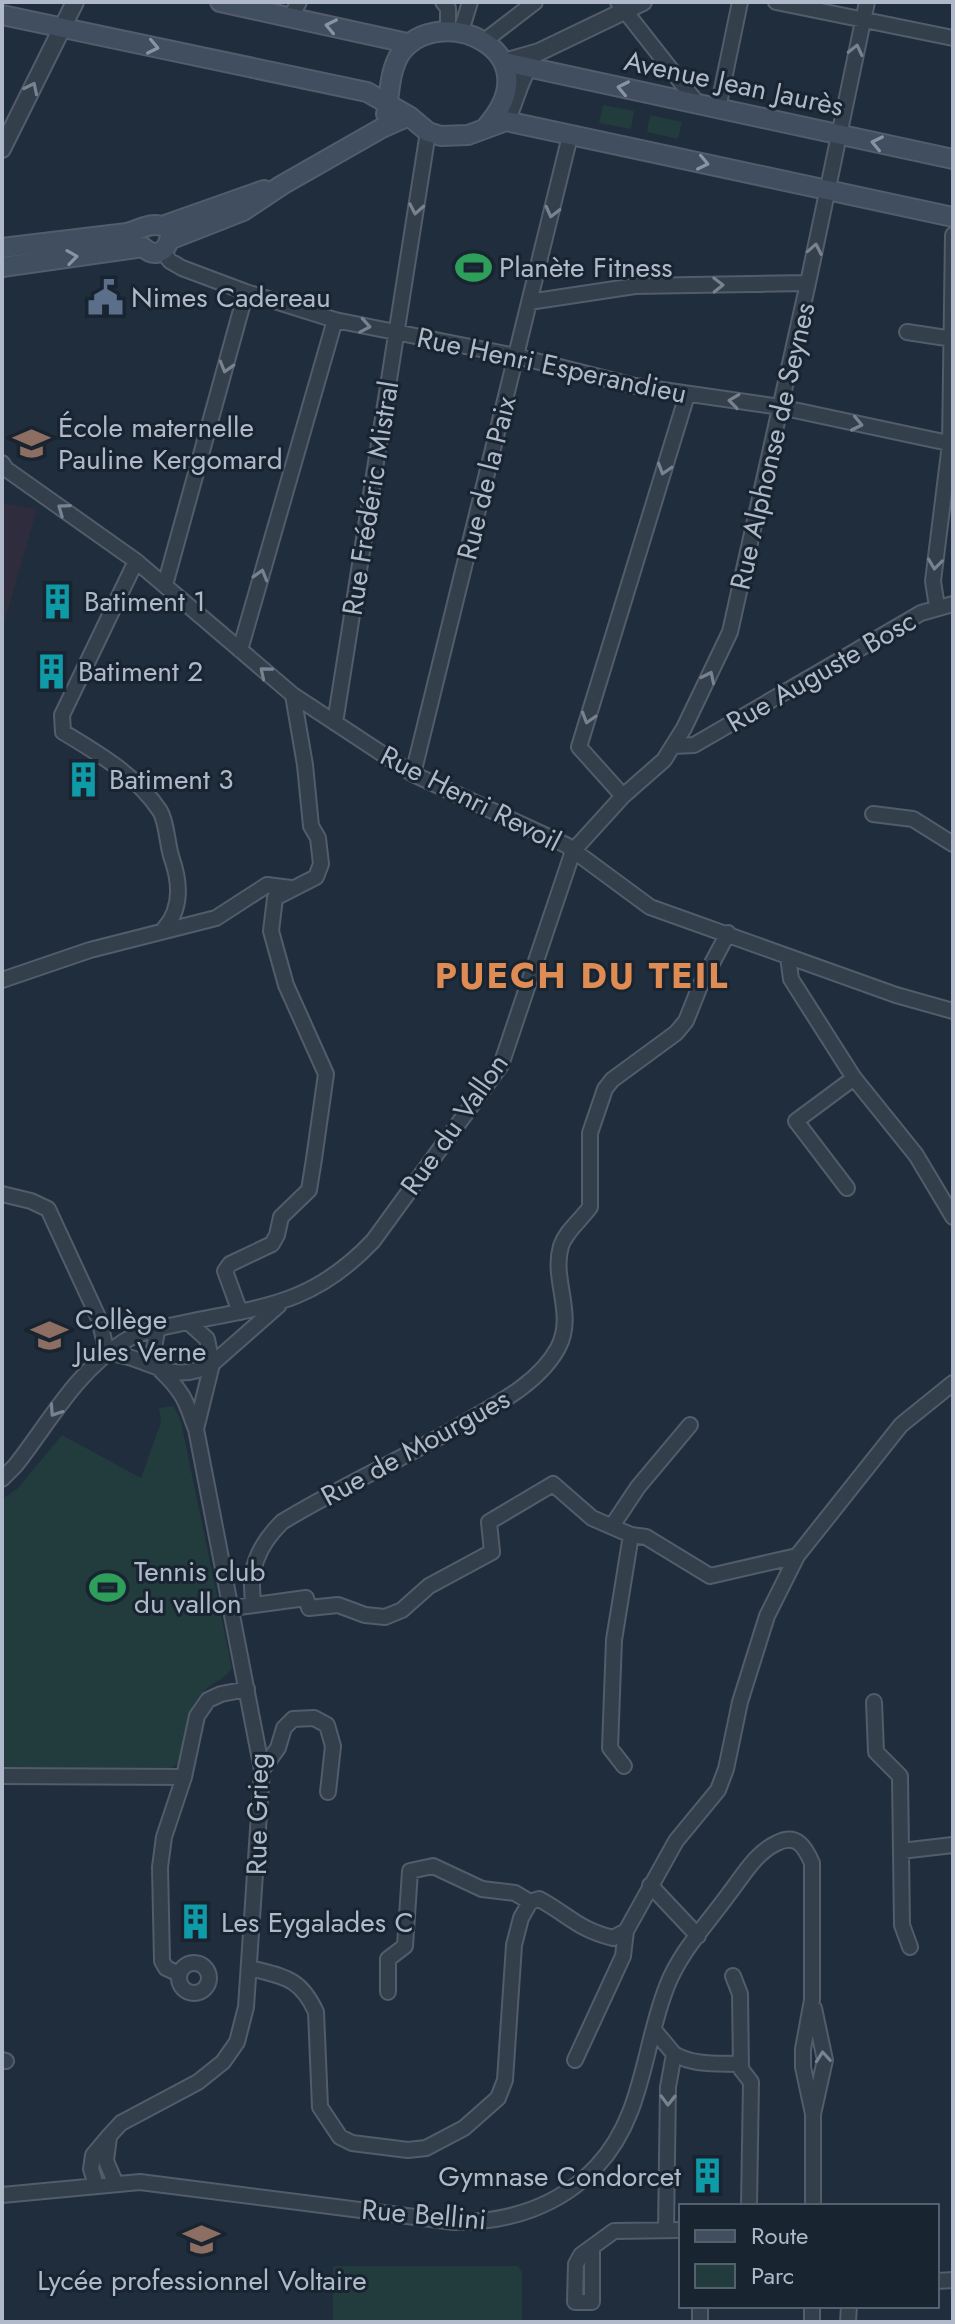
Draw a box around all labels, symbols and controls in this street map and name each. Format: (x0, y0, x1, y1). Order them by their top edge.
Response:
one-way arrow (325, 18, 339, 35)
one-way arrow (146, 38, 159, 55)
street label: Avenue Jean Jaurès (621, 40, 847, 127)
one-way arrow (847, 44, 864, 57)
one-way arrow (616, 80, 630, 97)
one-way arrow (22, 82, 38, 97)
one-way arrow (870, 135, 884, 152)
one-way arrow (696, 154, 709, 171)
one-way arrow (409, 202, 426, 216)
one-way arrow (544, 204, 561, 218)
one-way arrow (806, 242, 823, 256)
place label: Planète Fitness (499, 247, 673, 288)
sports icon: Planète Fitness (454, 248, 492, 286)
one-way arrow (66, 249, 79, 266)
one-way arrow (712, 276, 725, 293)
place label: Nimes Cadereau (131, 277, 331, 318)
public building icon: Nimes Cadereau (86, 278, 124, 316)
street label: Rue Alphonse de Seynes (719, 298, 825, 594)
one-way arrow (358, 316, 372, 333)
street label: Rue Henri Esperandieu (413, 317, 691, 414)
one-way arrow (219, 360, 235, 374)
street label: Rue Frédéric Mistral (332, 378, 409, 618)
street label: Rue de la Paix (446, 392, 527, 564)
one-way arrow (727, 393, 740, 410)
place label: École maternelle Pauline Kergomard (58, 407, 283, 480)
one-way arrow (849, 415, 863, 432)
school or university icon: École maternelle Pauline Kergomard (13, 424, 51, 462)
one-way arrow (657, 462, 673, 476)
one-way arrow (57, 504, 71, 519)
one-way arrow (927, 558, 944, 571)
one-way arrow (252, 569, 268, 583)
place label: Batiment 1 (84, 581, 206, 622)
building icon: Batiment 1 (39, 582, 77, 620)
street label: Rue Auguste Bosc (719, 600, 924, 742)
place label: Batiment 2 (78, 651, 203, 692)
building icon: Batiment 2 (33, 652, 71, 690)
one-way arrow (260, 667, 275, 682)
one-way arrow (699, 670, 715, 685)
one-way arrow (581, 711, 597, 724)
street label: Rue Henri Revoil (373, 735, 568, 862)
place label: Batiment 3 (109, 759, 233, 800)
building icon: Batiment 3 (64, 760, 102, 798)
district label: PUECH DU TEIL (435, 949, 729, 1001)
street label: Rue du Vallon (391, 1045, 518, 1203)
place label: Collège Jules Verne (71, 1299, 206, 1372)
school or university icon: Collège Jules Verne (30, 1316, 68, 1354)
street label: Rue de Mourgues (313, 1379, 517, 1516)
one-way arrow (50, 1402, 65, 1416)
place label: Tennis club du vallon (134, 1551, 266, 1624)
sports icon: Tennis club du vallon (89, 1568, 127, 1606)
street label: Rue Grieg (236, 1753, 279, 1875)
place label: Les Eygalades C (221, 1902, 414, 1943)
building icon: Les Eygalades C (176, 1903, 214, 1941)
one-way arrow (815, 2050, 832, 2063)
one-way arrow (659, 2094, 676, 2107)
place label: Gymnase Condorcet (438, 2156, 681, 2197)
building icon: Gymnase Condorcet (688, 2157, 726, 2195)
street label: Rue Bellini (360, 2189, 488, 2240)
legend (679, 2204, 939, 2308)
text: Route (751, 2218, 808, 2253)
school or university icon: Lycée professionnel Voltaire (183, 2221, 221, 2259)
text: Parc (751, 2258, 794, 2293)
place label: Lycée professionnel Voltaire (37, 2260, 367, 2301)

